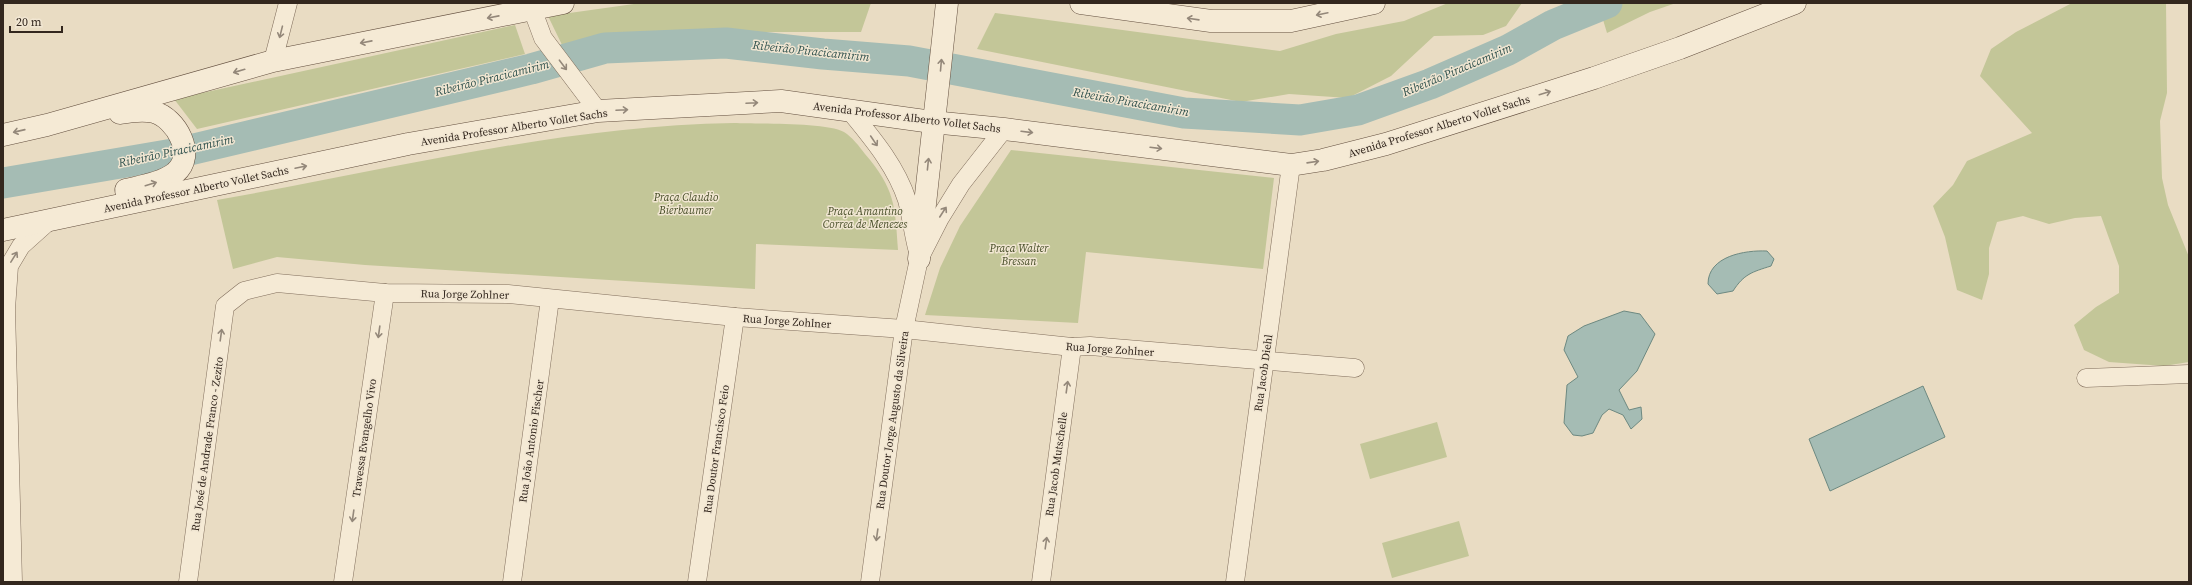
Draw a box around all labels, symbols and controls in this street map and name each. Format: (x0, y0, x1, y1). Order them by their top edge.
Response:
scale bar (10, 8, 62, 34)
one-way arrow (1316, 11, 1329, 19)
one-way arrow (487, 13, 500, 21)
text: 20 m (16, 14, 42, 30)
one-way arrow (1187, 15, 1200, 23)
one-way arrow (276, 25, 284, 38)
water label: Ribeirão Piracicamirim (751, 37, 870, 65)
one-way arrow (359, 39, 372, 47)
water label: Ribeirão Piracicamirim (1399, 40, 1514, 101)
water label: Ribeirão Piracicamirim (432, 56, 551, 100)
one-way arrow (937, 59, 945, 72)
one-way arrow (558, 60, 567, 71)
one-way arrow (232, 68, 245, 75)
water label: Ribeirão Piracicamirim (1071, 84, 1190, 120)
one-way arrow (1538, 89, 1551, 96)
street label: Avenida Professor Alberto Vollet Sachs (1347, 92, 1532, 161)
one-way arrow (745, 99, 758, 106)
street label: Avenida Professor Alberto Vollet Sachs (812, 99, 1002, 136)
street label: Avenida Professor Alberto Vollet Sachs (420, 105, 609, 150)
one-way arrow (615, 106, 628, 113)
one-way arrow (13, 128, 26, 136)
one-way arrow (1020, 128, 1033, 136)
water label: Ribeirão Piracicamirim (116, 131, 235, 171)
one-way arrow (870, 136, 879, 147)
one-way arrow (1149, 144, 1162, 152)
one-way arrow (924, 158, 932, 171)
one-way arrow (1306, 158, 1319, 166)
street label: Avenida Professor Alberto Vollet Sachs (102, 162, 290, 216)
one-way arrow (295, 162, 308, 170)
one-way arrow (144, 180, 157, 187)
park label: Praça Claudio Bierbaumer (653, 190, 719, 218)
park label: Praça Amantino Correa de Menezes (823, 204, 907, 232)
one-way arrow (940, 206, 948, 218)
park label: Praça Walter Bressan (989, 241, 1049, 269)
one-way arrow (10, 252, 18, 263)
street label: Rua Jorge Zohlner (421, 286, 510, 303)
street label: Rua Jorge Zohlner (742, 311, 832, 332)
one-way arrow (375, 325, 383, 338)
one-way arrow (217, 329, 225, 342)
street label: Rua Doutor Jorge Augusto da Silveira (873, 330, 913, 510)
street label: Rua Jacob Diehl (1251, 334, 1276, 413)
street label: Rua Jorge Zohlner (1065, 339, 1155, 360)
street label: Rua José de Andrade Franco - Zezito (188, 356, 227, 532)
street label: Travessa Evangelho Vivo (349, 378, 380, 498)
street label: Rua João Antonio Fischer (515, 378, 548, 504)
one-way arrow (1063, 381, 1071, 394)
street label: Rua Doutor Francisco Feio (700, 384, 733, 514)
street label: Rua Jacob Mutschelle (1042, 411, 1071, 517)
one-way arrow (349, 509, 357, 522)
one-way arrow (873, 528, 881, 541)
one-way arrow (1042, 537, 1050, 550)

